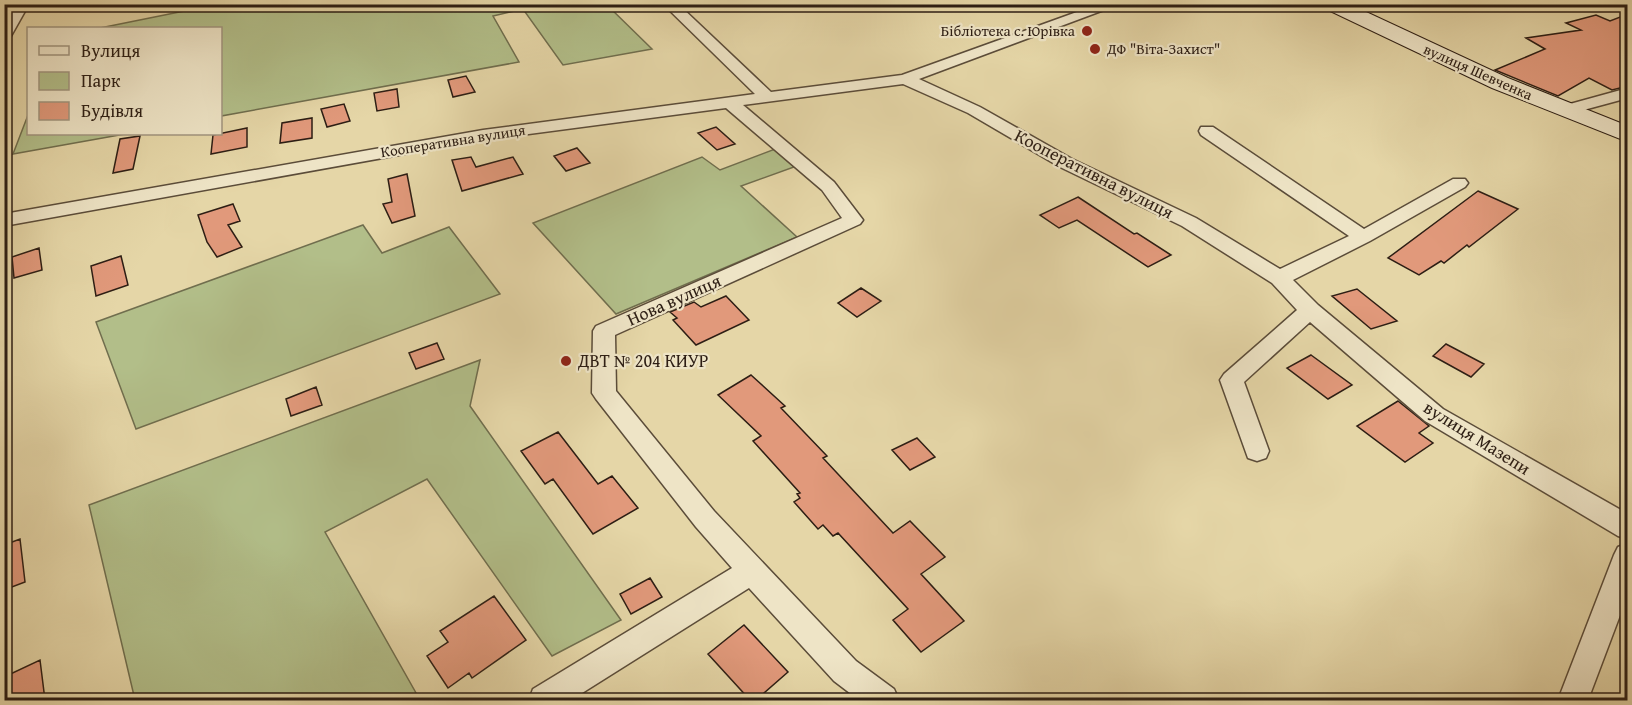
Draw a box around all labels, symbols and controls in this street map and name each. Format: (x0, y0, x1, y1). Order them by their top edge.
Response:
place label: Бібліотека с. Юрівка (941, 20, 1076, 41)
marker: Бібліотека с. Юрівка (1080, 24, 1094, 38)
legend (27, 27, 222, 135)
text: Вулиця (81, 37, 140, 64)
place label: ДФ "Віта-Захист" (1106, 38, 1220, 59)
street label: вулиця Шевченка (1420, 38, 1537, 105)
marker: ДФ "Віта-Захист" (1088, 42, 1102, 56)
text: Парк (81, 67, 121, 94)
text: Будівля (81, 97, 143, 124)
street label: Кооперативна вулиця (379, 119, 527, 162)
street label: Кооперативна вулиця (1010, 122, 1178, 225)
street label: Нова вулиця (622, 267, 725, 332)
place label: ДВТ № 204 КИУР (577, 347, 709, 374)
marker: ДВТ № 204 КИУР (559, 354, 573, 368)
street label: вулиця Мазепи (1419, 394, 1536, 481)

